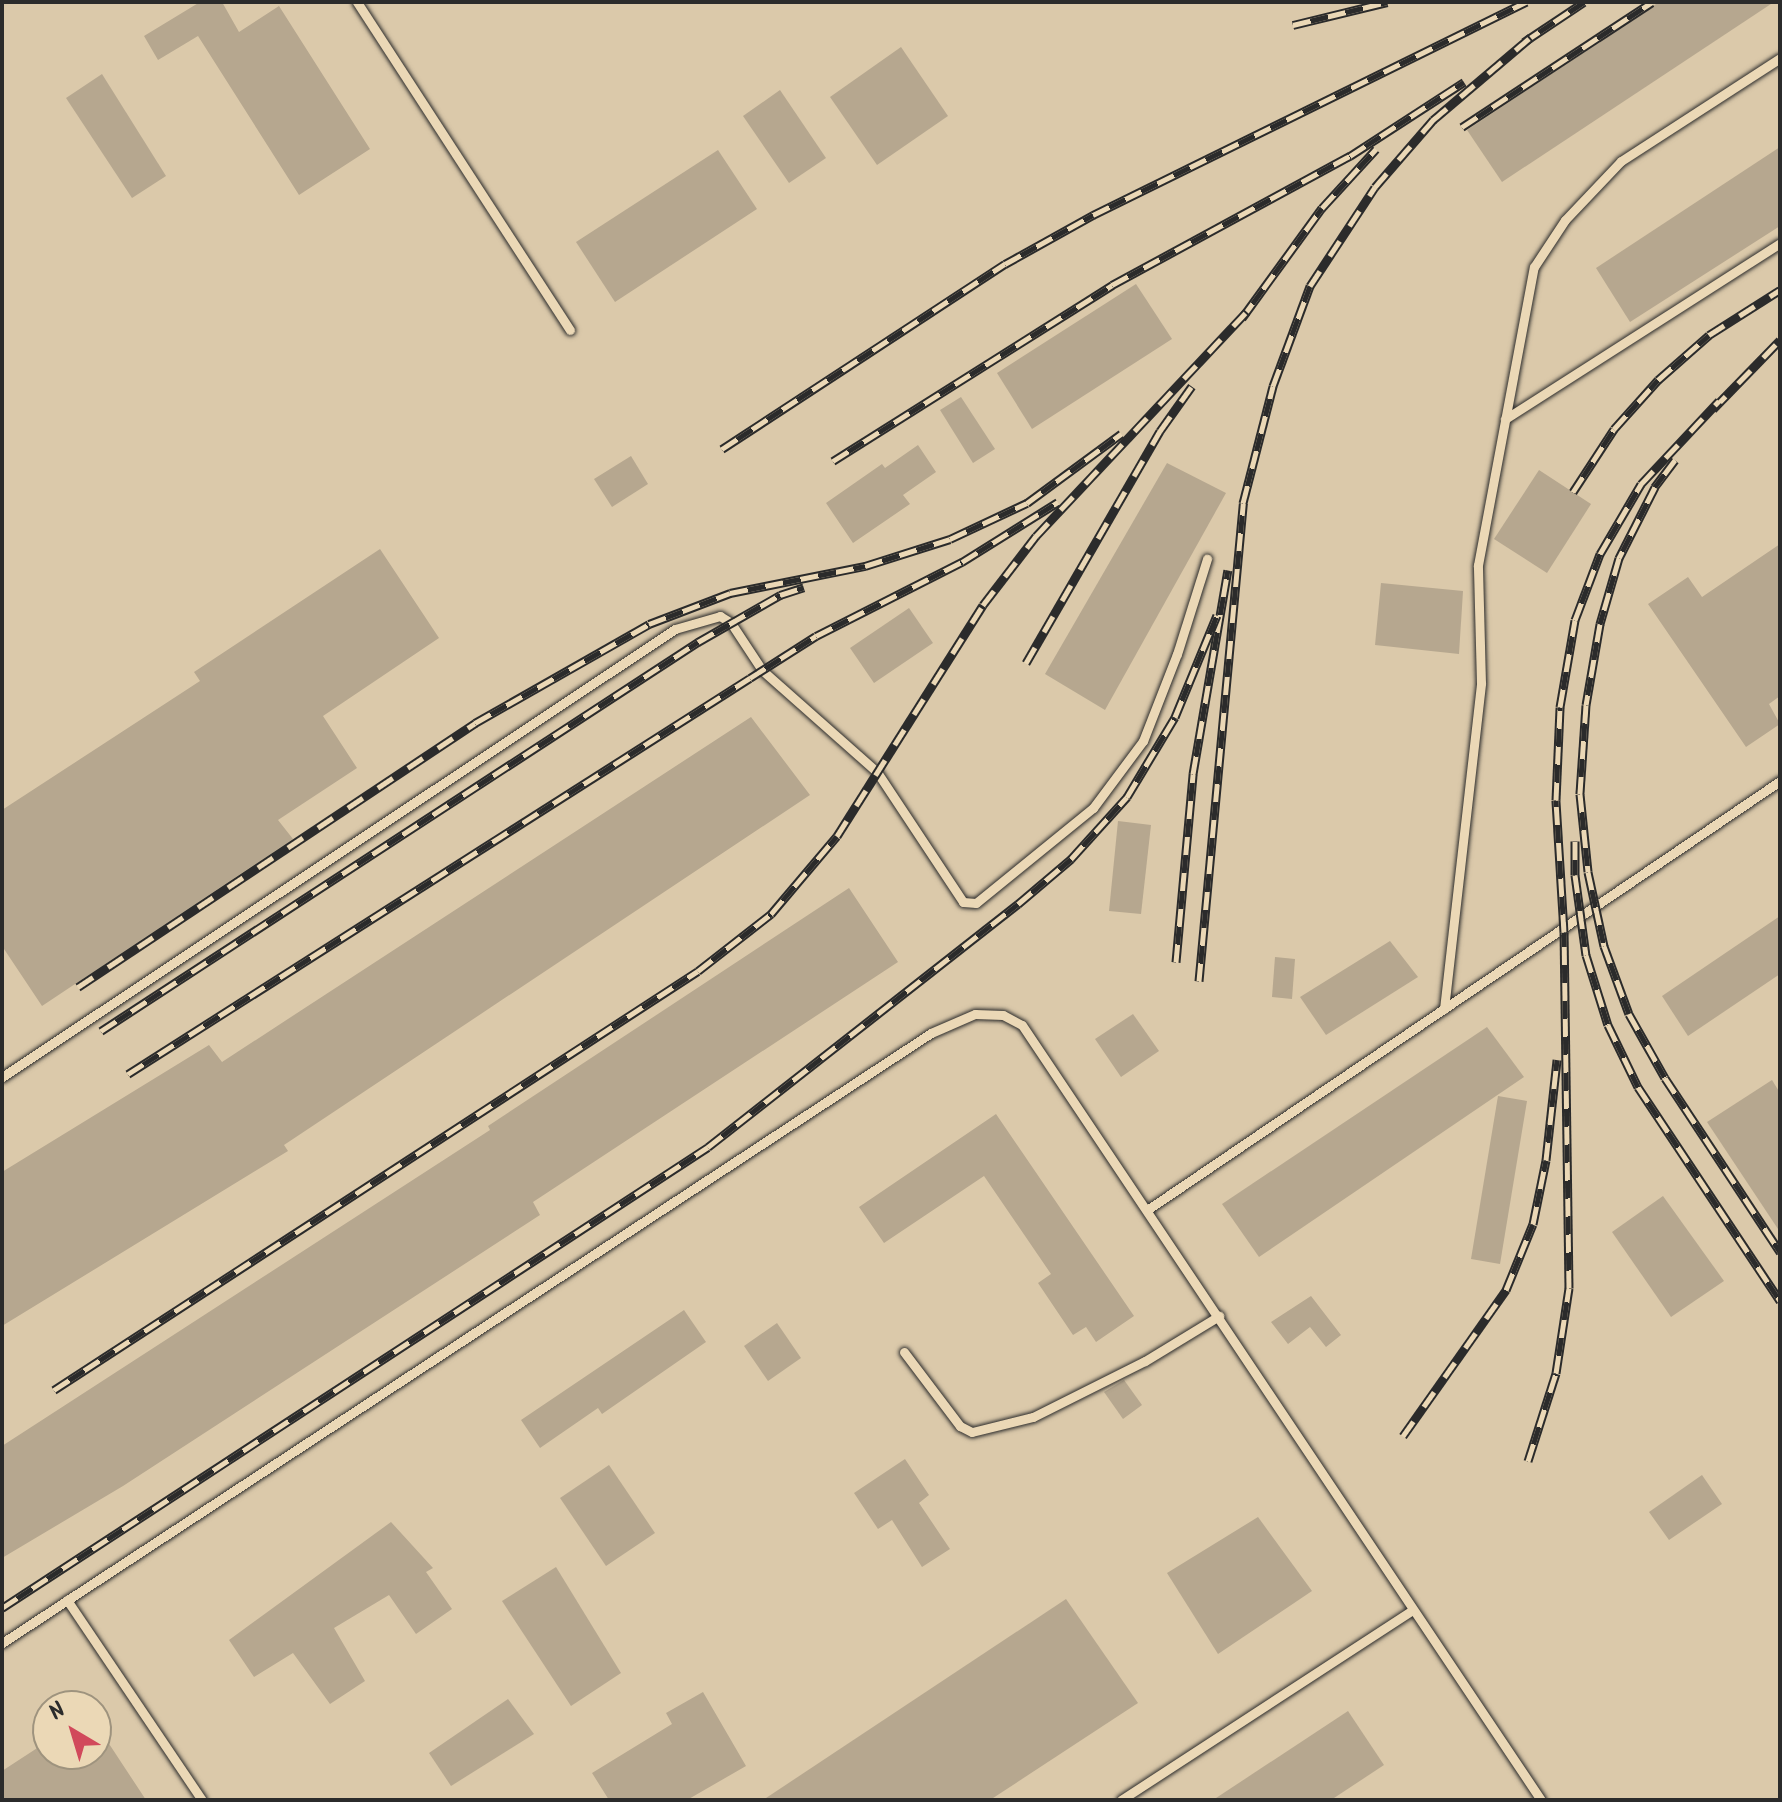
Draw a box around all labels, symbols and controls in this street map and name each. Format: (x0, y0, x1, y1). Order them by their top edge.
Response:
north arrow (32, 1690, 112, 1770)
text: N (42, 1694, 74, 1730)

